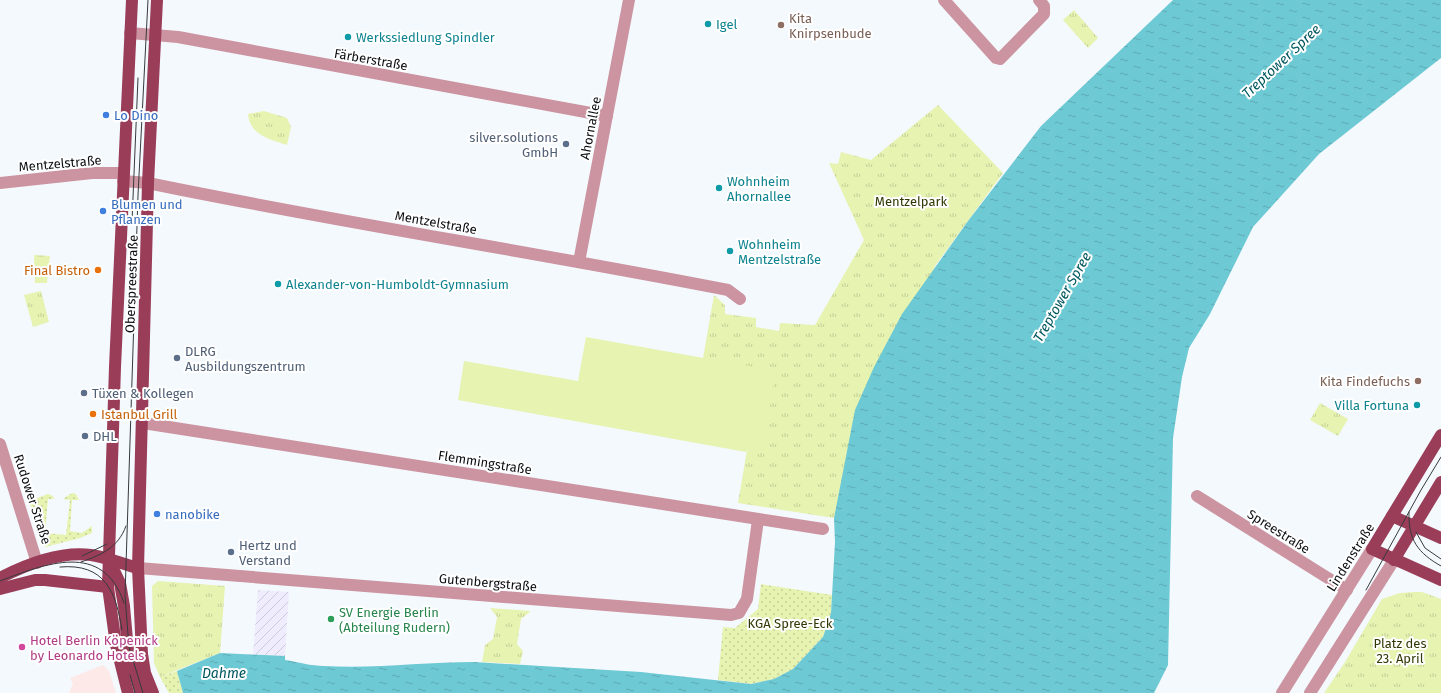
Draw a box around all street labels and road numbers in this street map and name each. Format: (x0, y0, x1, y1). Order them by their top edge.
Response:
street label: Färberstraße (333, 46, 409, 73)
street label: Ahornallee (577, 95, 604, 161)
street label: Mentzelstraße (18, 152, 102, 175)
street label: Mentzelstraße (394, 208, 478, 237)
street label: Oberspreestraße (122, 235, 141, 333)
street label: Flemmingstraße (437, 448, 533, 477)
street label: Rudower Straße (11, 452, 54, 546)
street label: Spreestraße (1245, 506, 1313, 557)
street label: Lindenstraße (1324, 520, 1377, 594)
street label: Gutenbergstraße (438, 571, 538, 594)

